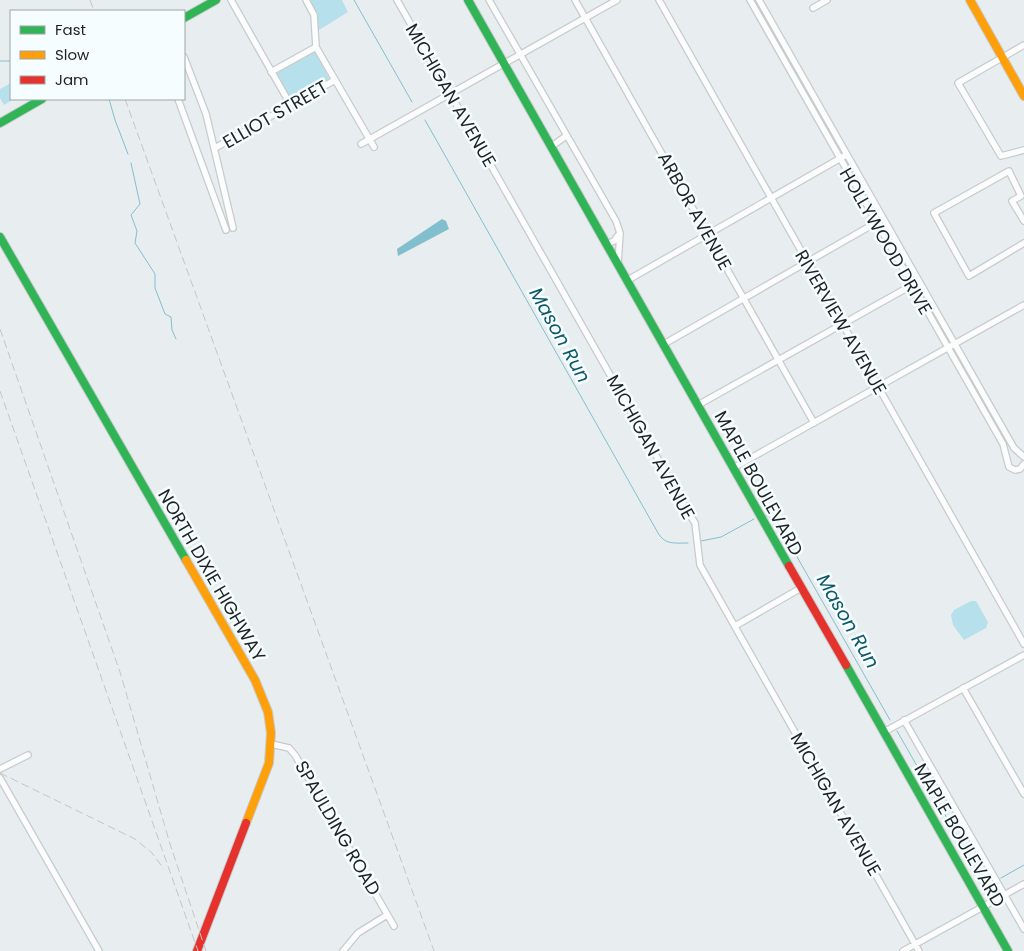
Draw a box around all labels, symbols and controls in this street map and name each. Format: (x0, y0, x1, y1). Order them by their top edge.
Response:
legend (10, 10, 185, 100)
text: Fast (55, 19, 86, 40)
street label: MICHIGAN AVENUE (400, 19, 502, 171)
text: Slow (55, 44, 90, 65)
text: Jam (55, 69, 89, 90)
street label: ELLIOT STREET (218, 74, 332, 154)
street label: ARBOR AVENUE (652, 147, 738, 275)
street label: HOLLYWOOD DRIVE (834, 163, 938, 319)
street label: RIVERVIEW AVENUE (789, 245, 893, 399)
water label: Mason Run (523, 283, 597, 387)
street label: MICHIGAN AVENUE (601, 370, 701, 524)
street label: MAPLE BOULEVARD (709, 406, 809, 560)
street label: NORTH DIXIE HIGHWAY (152, 484, 272, 666)
water label: Mason Run (810, 569, 886, 673)
street label: MICHIGAN AVENUE (785, 728, 887, 880)
street label: SPAULDING ROAD (289, 756, 387, 900)
street label: MAPLE BOULEVARD (909, 759, 1011, 911)

